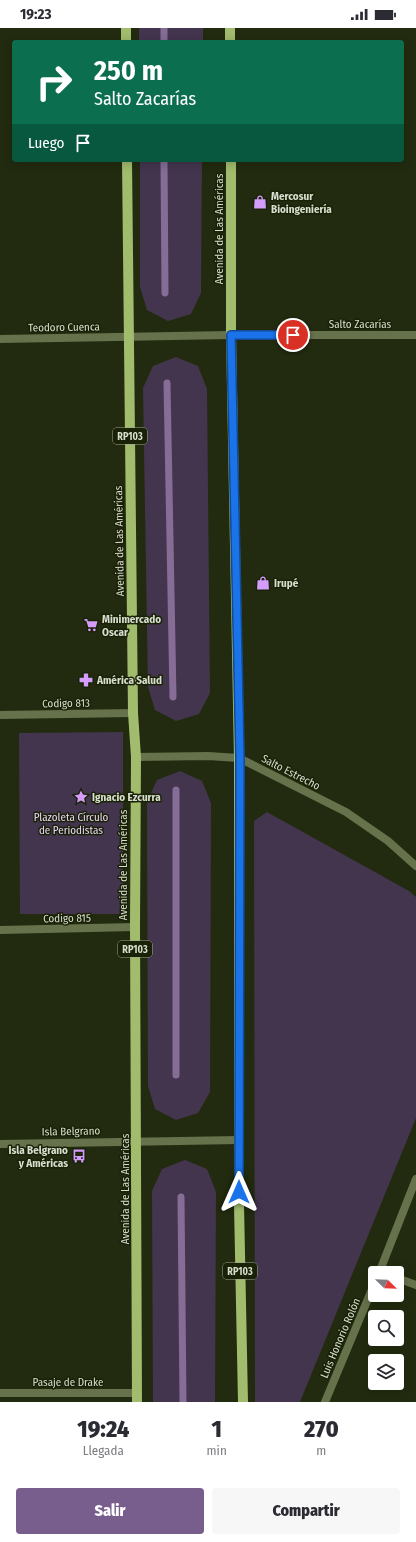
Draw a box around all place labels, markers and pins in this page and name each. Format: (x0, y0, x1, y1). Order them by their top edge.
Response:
place label: Mercosur Bioingeniería (271, 190, 332, 216)
shop icon: Mercosur Bioingeniería (252, 194, 268, 210)
pin (276, 318, 310, 352)
shop icon: Irupé (255, 575, 271, 591)
place label: Irupé (274, 577, 299, 590)
place label: Minimercado Oscar (102, 613, 161, 639)
supermarket icon: Minimercado Oscar (83, 617, 99, 633)
pharmacy icon: América Salud (78, 672, 94, 688)
place label: América Salud (96, 674, 162, 687)
place icon: Ignacio Ezcurra (73, 789, 89, 805)
place label: Ignacio Ezcurra (92, 791, 161, 804)
place label: Isla Belgrano y Américas (9, 1144, 68, 1170)
bus stop icon: Isla Belgrano y Américas (71, 1148, 87, 1164)

